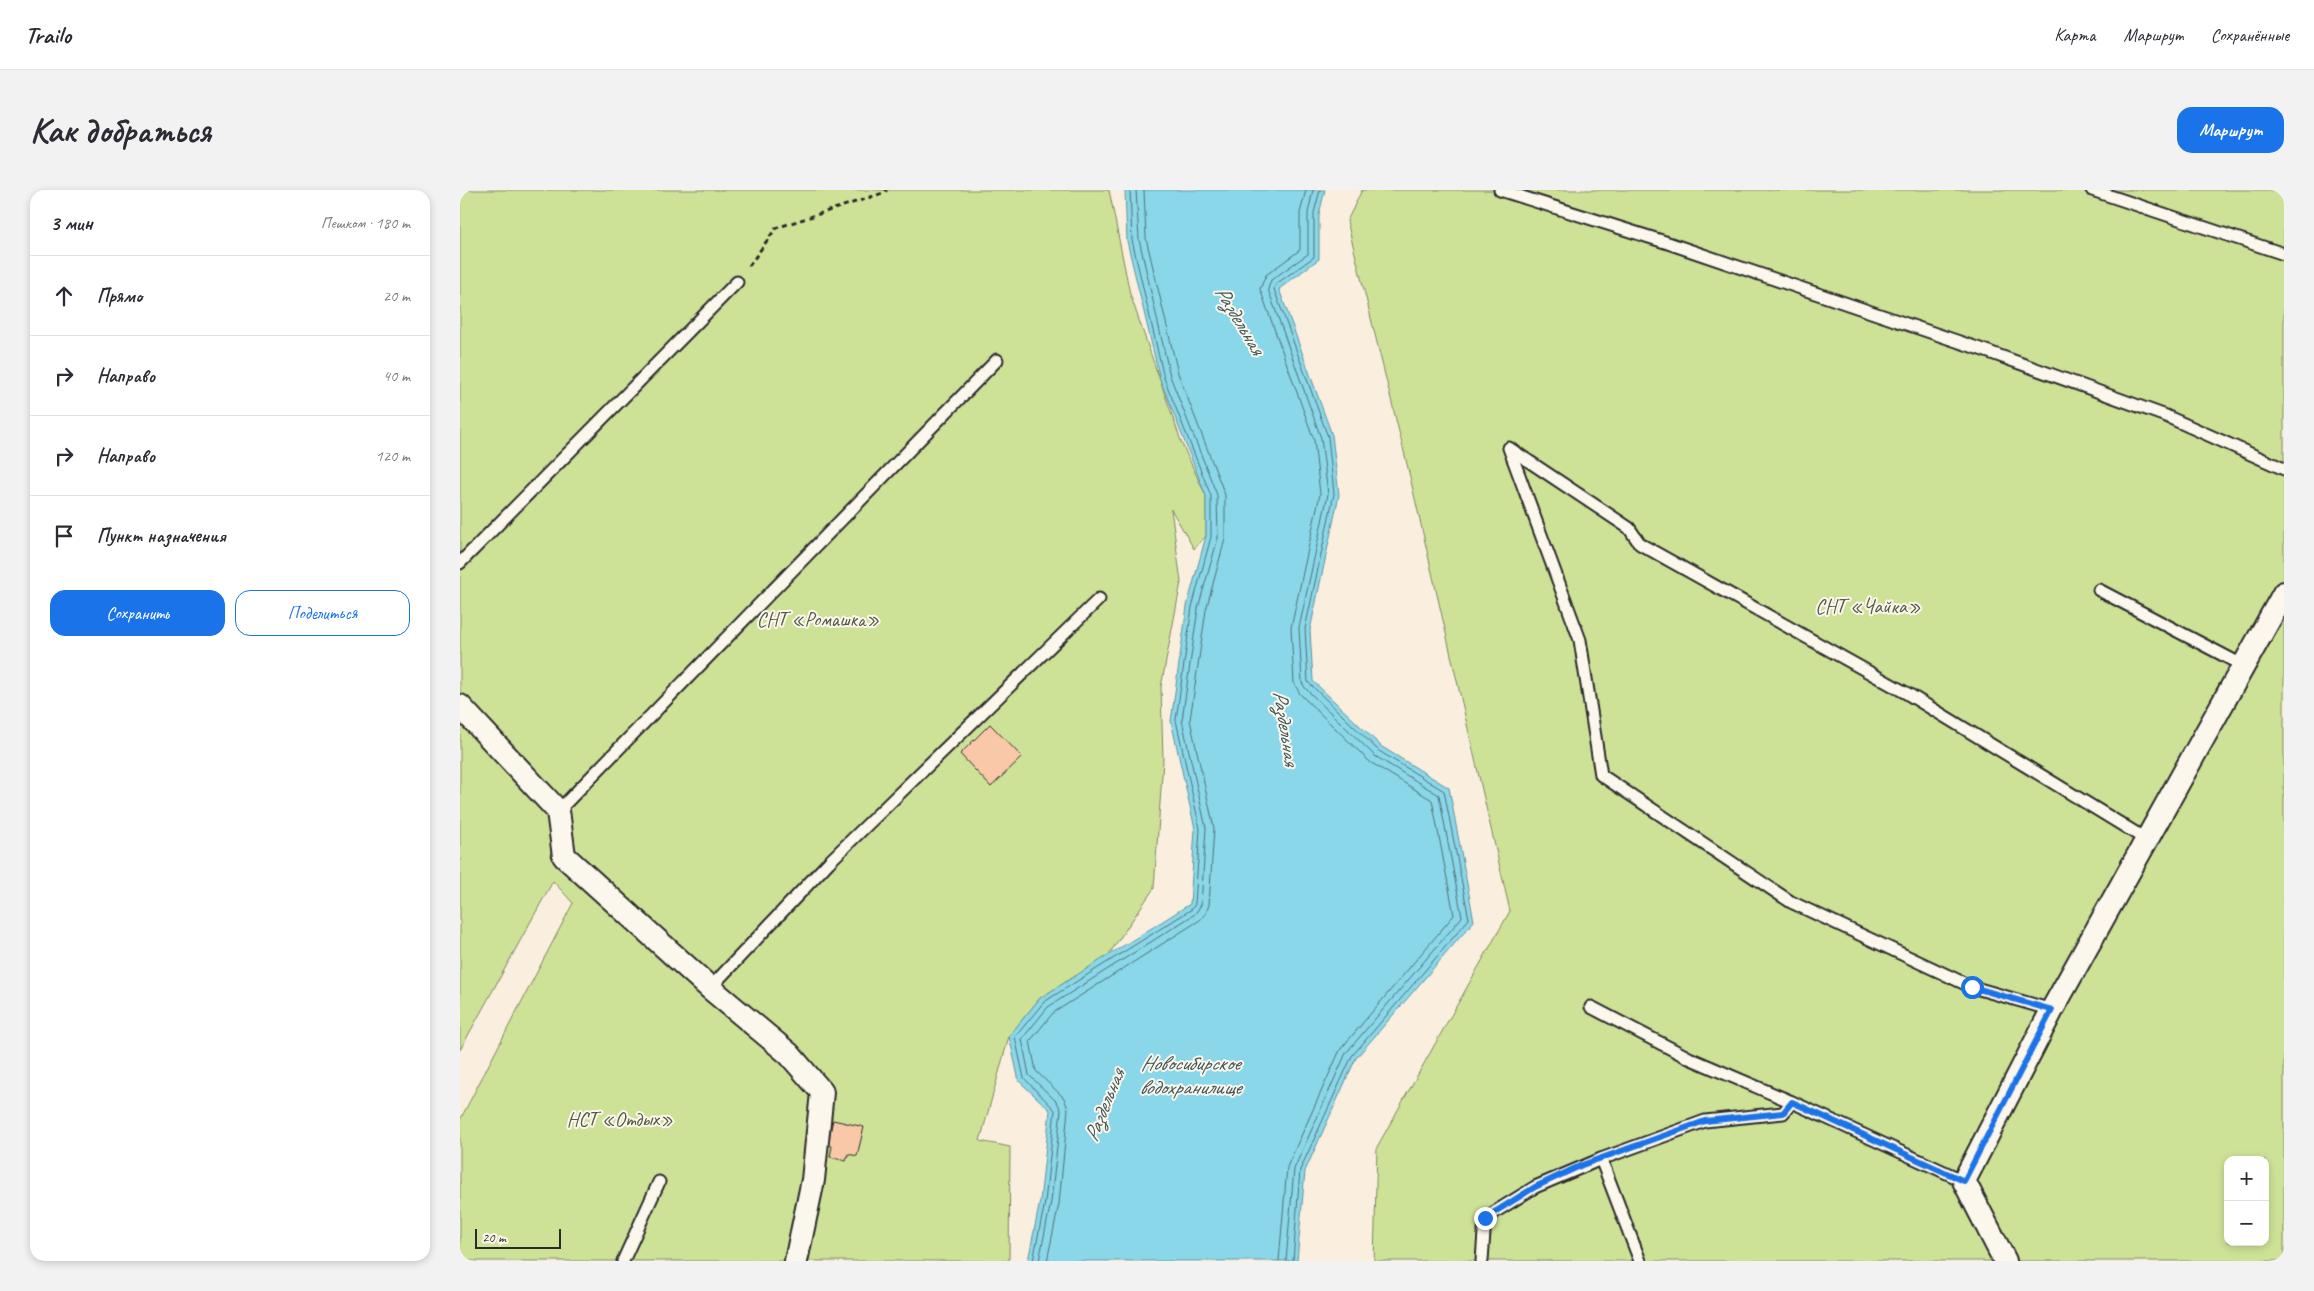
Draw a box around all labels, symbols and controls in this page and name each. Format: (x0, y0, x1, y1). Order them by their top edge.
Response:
text: Trailo (25, 20, 71, 50)
text: Карта (2054, 24, 2095, 46)
text: Маршрут (2123, 24, 2183, 46)
text: Сохранённые (2211, 24, 2289, 46)
button: Маршрут (2177, 107, 2284, 153)
text: Как добраться (30, 108, 211, 153)
text: 3 мин (50, 210, 93, 236)
text: Пешком · 180 m (321, 213, 410, 233)
water label: Раздельная (1209, 281, 1272, 362)
icon: ahead (50, 282, 78, 310)
text: Прямо (97, 284, 142, 308)
text: 20 m (383, 286, 410, 306)
icon: right (50, 362, 78, 390)
text: Направо (97, 364, 155, 388)
text: 40 m (383, 366, 410, 386)
icon: right (50, 442, 78, 470)
text: Направо (97, 444, 155, 468)
text: 120 m (376, 446, 410, 466)
icon: arrive (50, 522, 78, 550)
text: Пункт назначения (97, 524, 226, 548)
button: Сохранить (50, 590, 225, 636)
button: Поделиться (235, 590, 410, 636)
park label: СНТ «Чайка» (1815, 594, 1921, 619)
park label: СНТ «Ромашка» (757, 607, 879, 632)
water label: Раздельная (1266, 689, 1305, 770)
route start (1961, 976, 1984, 999)
water label: Новосибирское водохранилище (1139, 1050, 1244, 1100)
water label: Раздельная (1078, 1063, 1132, 1145)
park label: НСТ «Отдых» (567, 1107, 673, 1132)
map controls (2224, 1156, 2269, 1246)
button: + (2224, 1156, 2269, 1201)
button: − (2224, 1201, 2269, 1246)
route end (1474, 1207, 1497, 1230)
scale bar (475, 1226, 561, 1249)
text: 20 m (482, 1229, 506, 1246)

